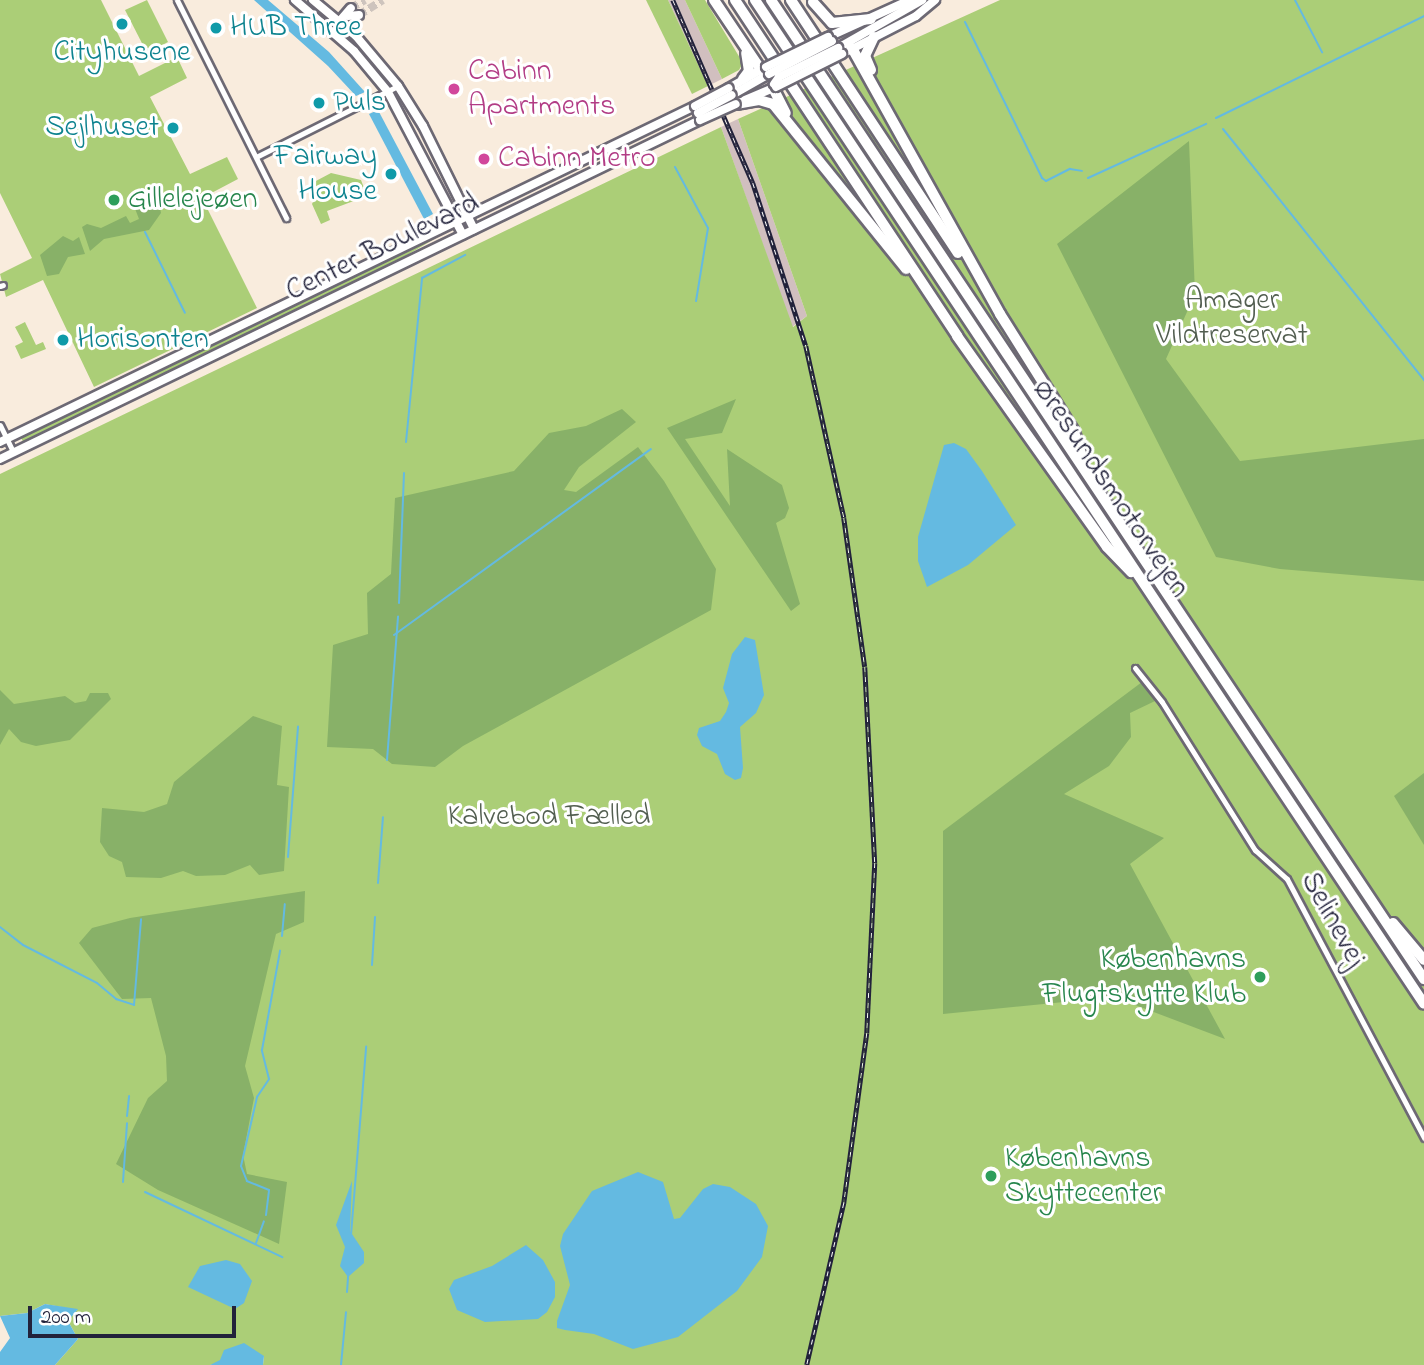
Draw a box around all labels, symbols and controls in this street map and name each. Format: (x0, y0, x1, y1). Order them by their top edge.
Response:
place label: HUB Three (230, 10, 362, 46)
marker: Cityhusene (114, 16, 130, 32)
marker: HUB Three (208, 20, 224, 36)
place label: Cityhusene (54, 35, 190, 71)
place label: Cabinn Apartments (468, 54, 615, 124)
marker: Cabinn Apartments (446, 81, 462, 97)
place label: Puls (333, 85, 386, 121)
marker: Puls (311, 95, 327, 111)
place label: Sejlhuset (45, 110, 159, 146)
marker: Sejlhuset (165, 120, 181, 136)
place label: Fairway House (274, 139, 377, 210)
place label: Cabinn Metro (498, 141, 656, 177)
marker: Cabinn Metro (476, 151, 492, 167)
marker: Fairway House (383, 166, 399, 182)
place label: Gillelejeøen (128, 182, 257, 218)
street label: Center Boulevard (281, 186, 485, 310)
marker: Gillelejeøen (106, 192, 122, 208)
park label: Amager Vildtreservat (1156, 283, 1308, 354)
place label: Horisonten (77, 322, 209, 358)
marker: Horisonten (55, 332, 71, 348)
street label: Øresundsmotorvejen (1024, 373, 1196, 605)
park label: Kalvebod Fælled (448, 799, 650, 835)
street label: Selinevej (1291, 866, 1373, 974)
place label: Københavns Flugtskytte Klub (1042, 942, 1246, 1012)
marker: Københavns Flugtskytte Klub (1252, 969, 1268, 985)
place label: Københavns Skyttecenter (1005, 1141, 1162, 1212)
marker: Københavns Skyttecenter (983, 1168, 999, 1184)
scale bar (32, 1292, 240, 1336)
text: 200 m (41, 1303, 91, 1333)

